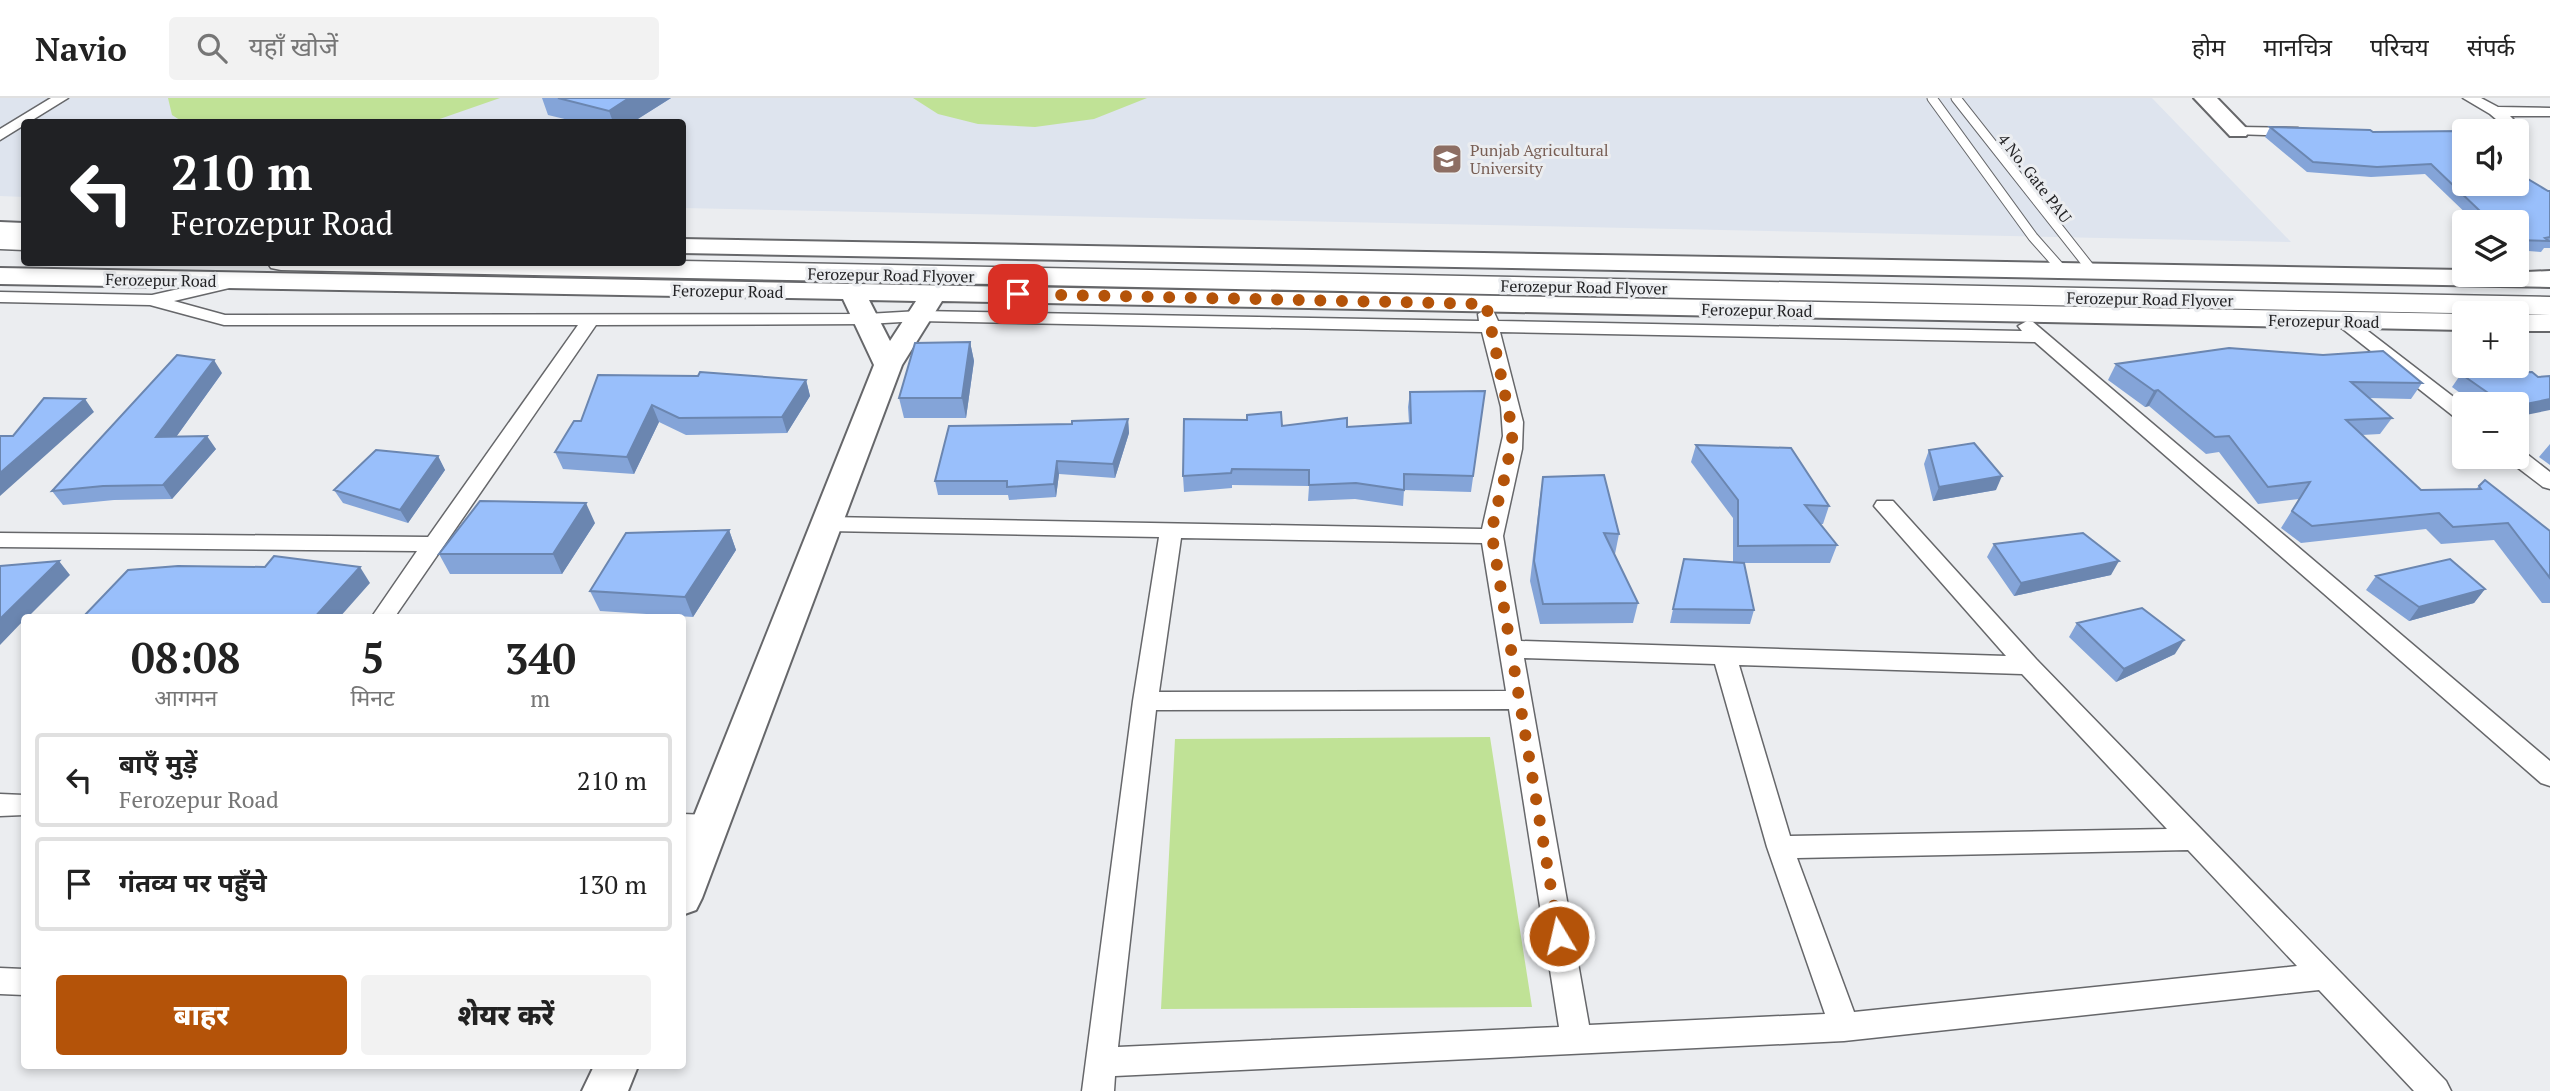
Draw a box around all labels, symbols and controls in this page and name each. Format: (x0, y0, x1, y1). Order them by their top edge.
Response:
search box (169, 17, 659, 80)
text: Navio (35, 27, 127, 70)
icon: search (193, 29, 231, 67)
text: यहाँ खोजें (249, 29, 338, 63)
text: होम (2192, 31, 2225, 63)
text: मानचित्र (2263, 31, 2332, 63)
text: परिचय (2370, 31, 2429, 63)
text: संपर्क (2467, 31, 2515, 63)
map controls (2452, 119, 2529, 469)
button: sound (2452, 119, 2529, 196)
street label: 4 No. Gate PAU (1993, 129, 2077, 227)
text: 210 m (171, 139, 313, 204)
place label: Punjab Agricultural University (1470, 139, 1609, 179)
school or university icon: Punjab Agricultural University (1430, 142, 1464, 176)
icon: left (56, 147, 147, 238)
text: Ferozepur Road (171, 202, 393, 244)
button: layers (2452, 210, 2529, 287)
street label: Ferozepur Road Flyover (807, 263, 976, 287)
pin (988, 264, 1048, 324)
street label: Ferozepur Road (105, 268, 217, 292)
icon: arrive (999, 275, 1037, 313)
street label: Ferozepur Road Flyover (1500, 275, 1669, 299)
street label: Ferozepur Road (672, 279, 784, 303)
street label: Ferozepur Road Flyover (2066, 287, 2235, 311)
street label: Ferozepur Road (1701, 298, 1813, 322)
button: + (2452, 301, 2529, 378)
street label: Ferozepur Road (2268, 309, 2380, 333)
button: − (2452, 392, 2529, 469)
text: 08:08 (131, 629, 240, 685)
text: 5 (361, 629, 384, 685)
text: 340 (505, 630, 576, 686)
text: आगमन (154, 682, 217, 713)
text: मिनट (351, 682, 395, 713)
text: m (530, 683, 550, 714)
text: बाएँ मुड़ें (119, 746, 197, 780)
icon: left (60, 761, 98, 799)
text: 210 m (577, 763, 647, 797)
text: Ferozepur Road (119, 784, 279, 815)
icon: arrive (60, 865, 98, 903)
text: गंतव्य पर पहुँचे (119, 865, 267, 899)
text: 130 m (577, 867, 647, 901)
position arrow (1522, 899, 1596, 973)
button: बाहर (56, 975, 347, 1055)
button: शेयर करें (361, 975, 651, 1055)

